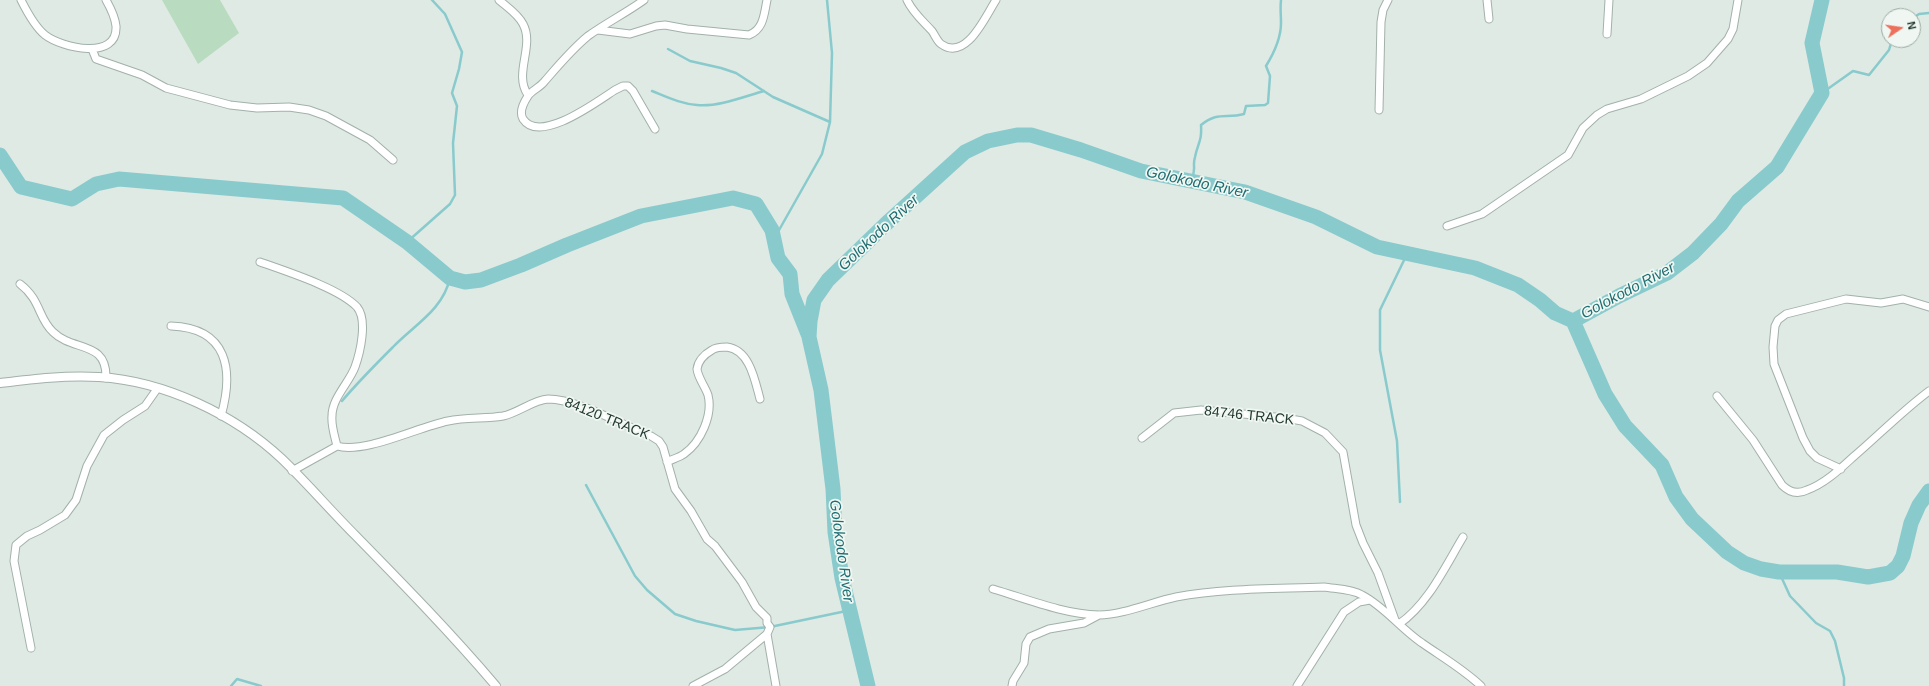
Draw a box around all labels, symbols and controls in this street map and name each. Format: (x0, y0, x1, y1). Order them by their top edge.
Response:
north arrow (1881, 8, 1921, 48)
text: N (1905, 20, 1918, 31)
water label: Golokodo River (1145, 163, 1249, 203)
water label: Golokodo River (835, 191, 923, 275)
water label: Golokodo River (1578, 259, 1678, 323)
street label: 84120 TRACK (562, 394, 652, 444)
street label: 84746 TRACK (1203, 403, 1295, 429)
water label: Golokodo River (825, 499, 857, 603)

